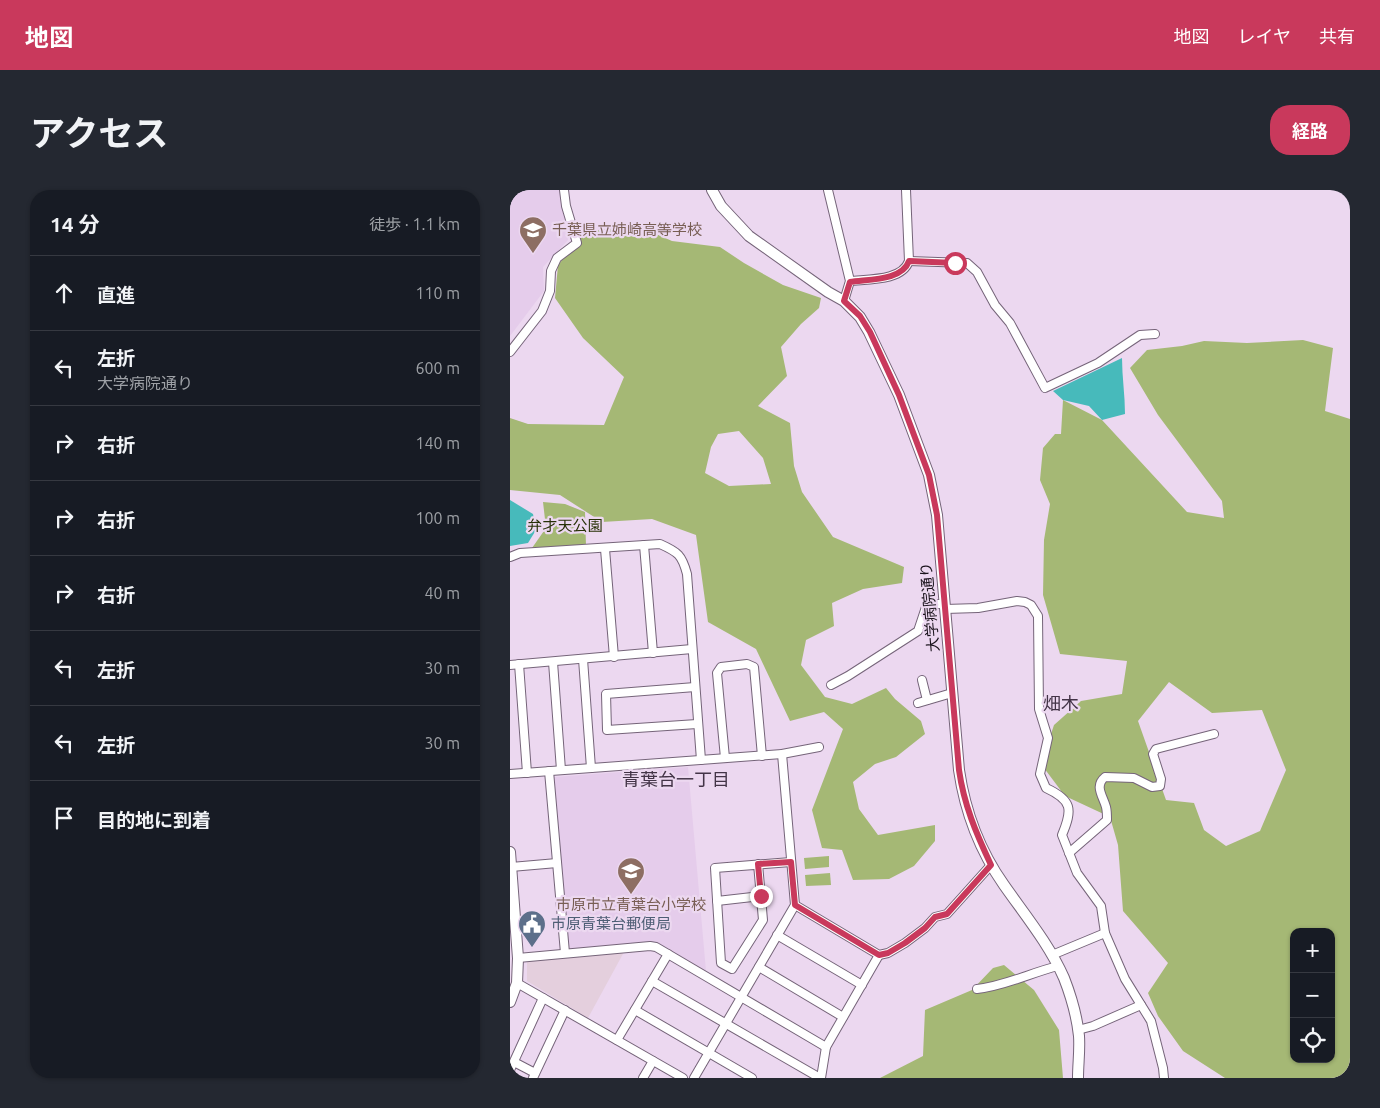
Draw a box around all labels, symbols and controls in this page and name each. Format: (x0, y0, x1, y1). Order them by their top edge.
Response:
text: 地図 (25, 24, 73, 51)
text: 地図 (1174, 26, 1210, 46)
text: レイヤ (1238, 26, 1291, 46)
text: 共有 (1319, 26, 1355, 46)
button: 経路 (1270, 105, 1350, 155)
text: アクセス (30, 113, 168, 153)
text: 14 分 (50, 212, 100, 236)
text: 徒歩 · 1.1 km (369, 215, 460, 233)
school or university icon: 千葉県立姉崎高等学校 (518, 215, 548, 254)
place label: 千葉県立姉崎高等学校 (552, 221, 702, 238)
route start (944, 252, 967, 275)
icon: ahead (50, 279, 78, 307)
text: 直進 (97, 284, 135, 306)
text: 110 m (415, 284, 460, 302)
text: 左折 (97, 347, 135, 369)
icon: left (50, 354, 78, 382)
text: 600 m (415, 359, 460, 377)
text: 大学病院通り (97, 374, 193, 392)
icon: right (50, 429, 78, 457)
text: 右折 (97, 434, 135, 456)
text: 140 m (415, 434, 460, 452)
icon: right (50, 504, 78, 532)
text: 右折 (97, 509, 135, 531)
text: 100 m (415, 509, 460, 527)
park label: 弁才天公園 (527, 517, 603, 534)
street label: 大学病院通り (917, 561, 942, 653)
icon: right (50, 579, 78, 607)
text: 右折 (97, 584, 135, 606)
text: 40 m (424, 584, 460, 602)
icon: left (50, 654, 78, 682)
text: 左折 (97, 659, 135, 681)
text: 30 m (424, 659, 460, 677)
district label: 畑木 (1043, 693, 1079, 713)
icon: left (50, 729, 78, 757)
text: 左折 (97, 734, 135, 756)
text: 30 m (424, 734, 460, 752)
district label: 青葉台一丁目 (622, 769, 730, 789)
icon: arrive (50, 804, 78, 832)
text: 目的地に到着 (97, 809, 211, 831)
school or university icon: 市原市立青葉台小学校 (616, 856, 646, 895)
route end (750, 885, 773, 908)
place label: 市原市立青葉台小学校 (556, 896, 706, 913)
public building icon: 市原青葉台郵便局 (517, 909, 547, 948)
place label: 市原青葉台郵便局 (551, 915, 671, 932)
map controls (1290, 928, 1335, 1063)
button: + (1290, 928, 1335, 973)
button: − (1290, 973, 1335, 1018)
button: locate (1290, 1018, 1335, 1063)

